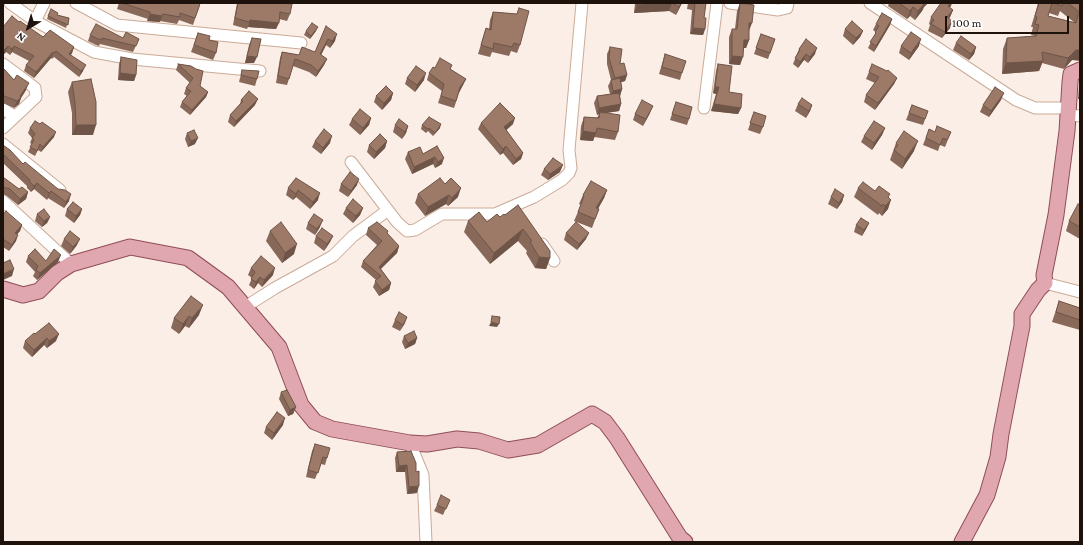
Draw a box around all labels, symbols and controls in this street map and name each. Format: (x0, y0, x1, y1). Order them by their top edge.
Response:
north arrow (8, 8, 48, 48)
scale bar (947, 8, 1071, 34)
text: 100 m (952, 16, 981, 30)
text: N (14, 30, 27, 44)

